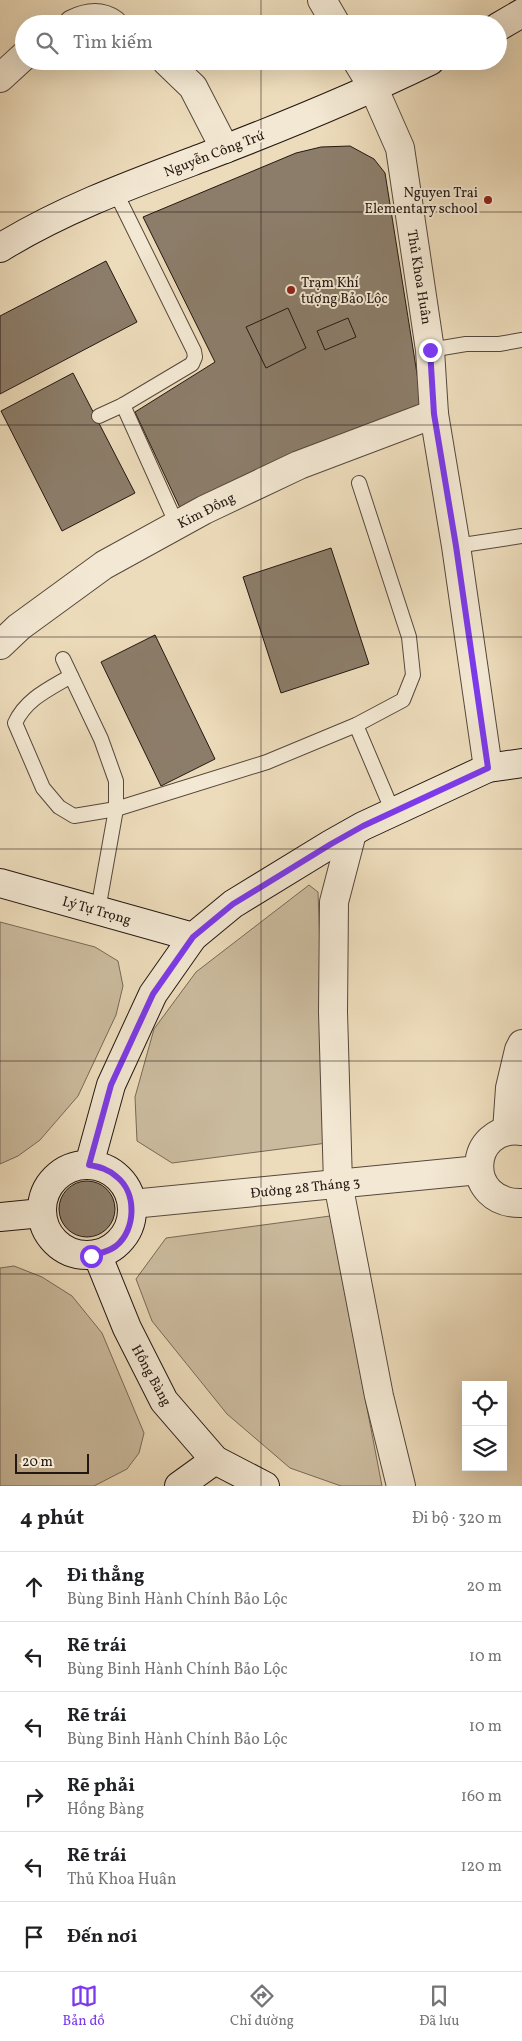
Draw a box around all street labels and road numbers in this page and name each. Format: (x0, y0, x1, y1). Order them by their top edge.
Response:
street label: Nguyễn Công Trứ (161, 126, 268, 182)
street label: Thủ Khoa Huân (402, 228, 435, 326)
street label: Kim Đồng (175, 489, 239, 534)
street label: Lý Tự Trọng (60, 893, 133, 930)
street label: Đường 28 Tháng 3 (249, 1173, 361, 1204)
street label: Hồng Bàng (126, 1342, 175, 1410)

